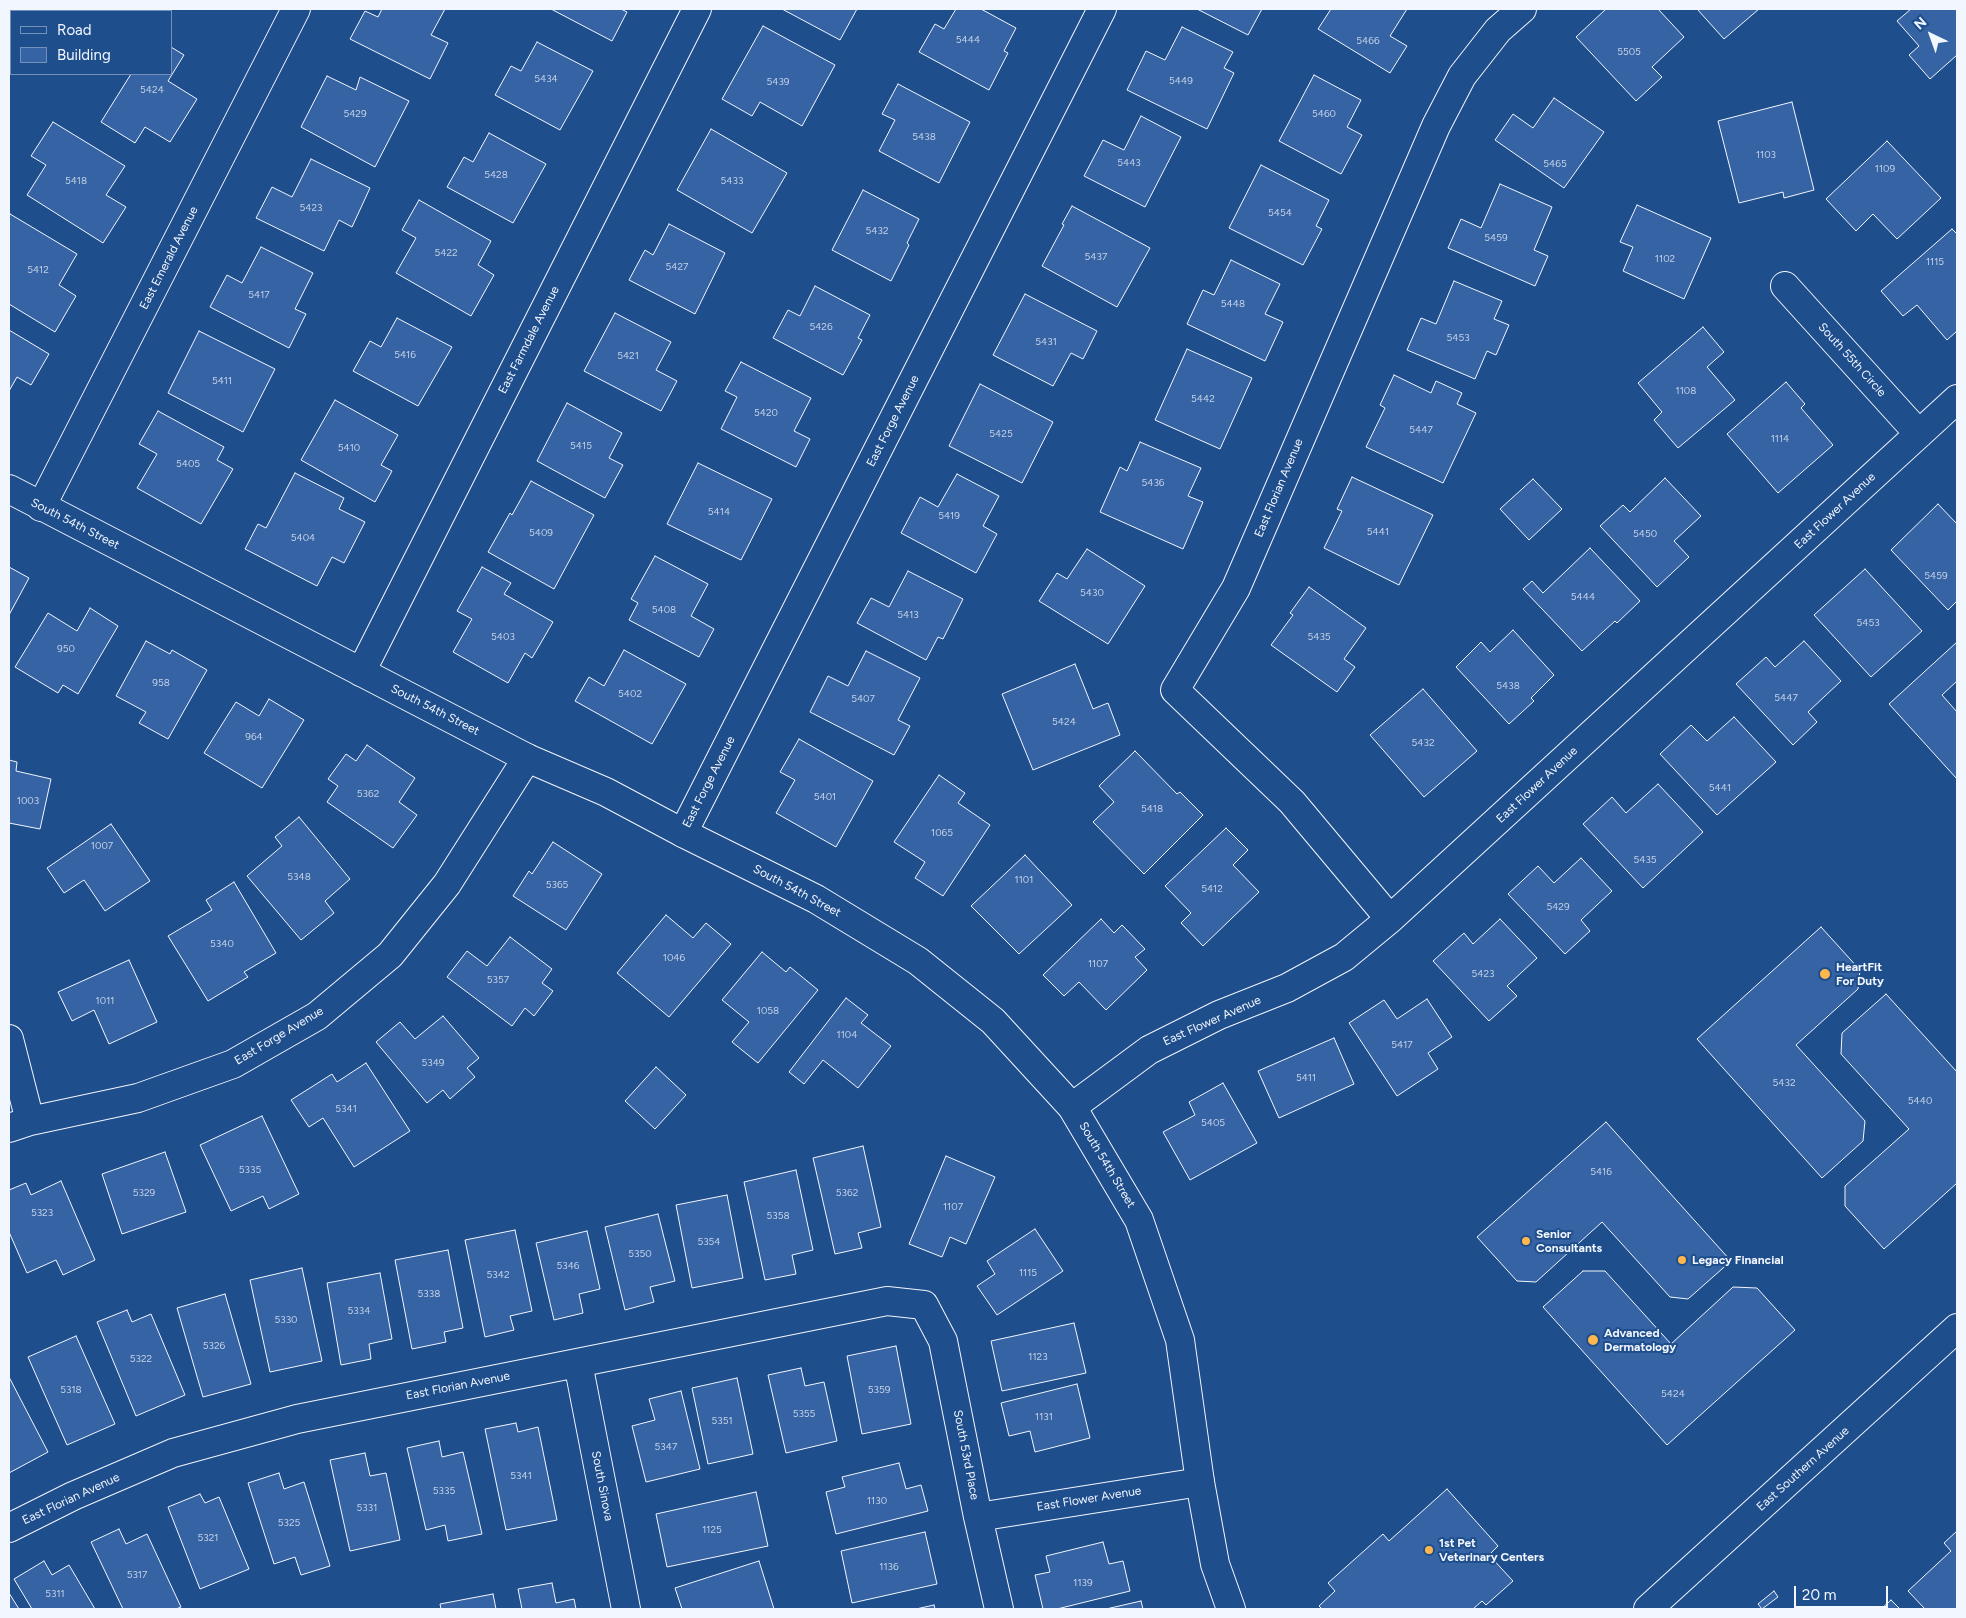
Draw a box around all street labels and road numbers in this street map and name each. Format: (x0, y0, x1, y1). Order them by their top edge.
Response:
street label: East Emerald Avenue (137, 204, 201, 312)
street label: East Farmdale Avenue (496, 284, 562, 396)
street label: South 55th Circle (1815, 320, 1889, 400)
street label: East Forge Avenue (864, 373, 922, 469)
street label: East Florian Avenue (1252, 437, 1306, 539)
street label: East Flower Avenue (1791, 470, 1879, 552)
street label: South 54th Street (28, 495, 122, 553)
street label: South 54th Street (388, 681, 482, 739)
street label: East Forge Avenue (680, 734, 738, 830)
street label: East Flower Avenue (1493, 744, 1581, 826)
street label: South 54th Street (751, 862, 843, 920)
street label: East Flower Avenue (1161, 993, 1263, 1049)
street label: East Forge Avenue (232, 1004, 326, 1068)
street label: South 54th Street (1076, 1120, 1138, 1210)
street label: East Florian Avenue (405, 1369, 511, 1403)
street label: South 53rd Place (950, 1409, 982, 1501)
street label: East Southern Avenue (1754, 1424, 1852, 1514)
street label: South Sinova (588, 1450, 616, 1522)
street label: East Florian Avenue (20, 1470, 122, 1528)
street label: East Flower Avenue (1036, 1484, 1142, 1514)

